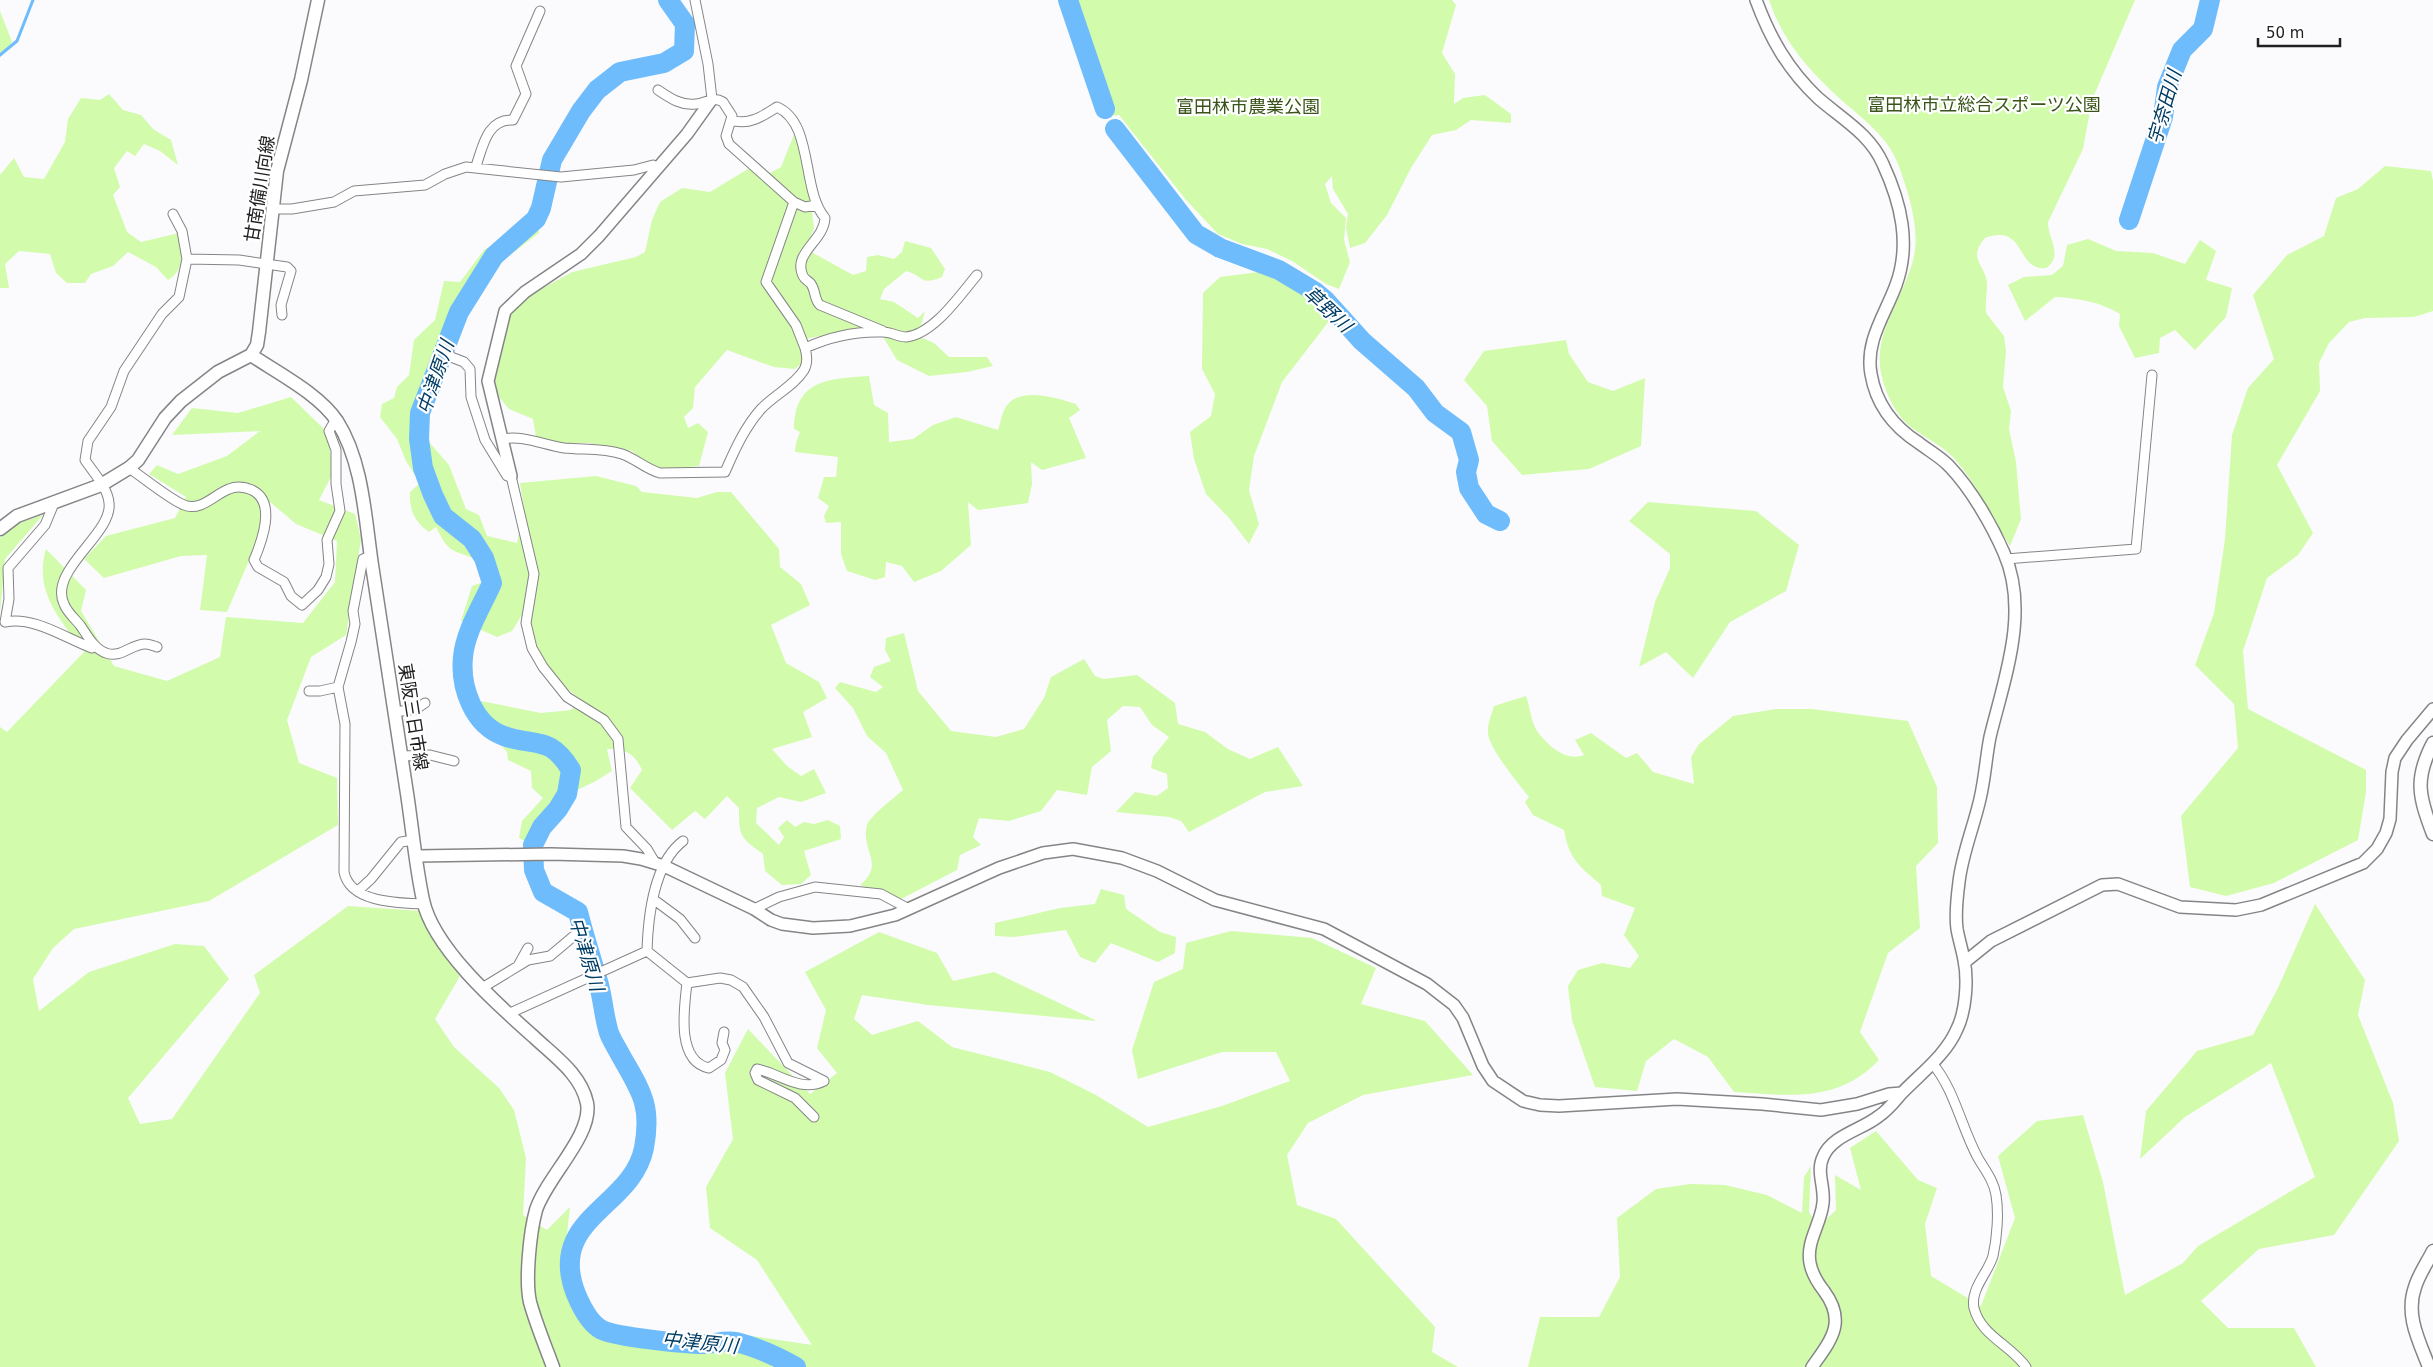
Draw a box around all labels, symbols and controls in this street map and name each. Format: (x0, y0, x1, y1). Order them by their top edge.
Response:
scale bar (2258, 15, 2340, 47)
text: 50 m (2266, 24, 2304, 42)
water label: 宇奈田川 (2143, 66, 2186, 147)
park label: 富田林市立総合スポーツ公園 (1867, 94, 2101, 115)
park label: 富田林市農業公園 (1176, 96, 1320, 117)
street label: 甘南備川向線 (241, 134, 278, 244)
water label: 草野川 (1300, 282, 1358, 338)
water label: 中津原川 (412, 336, 458, 417)
street label: 東阪三日市線 (395, 662, 432, 772)
water label: 中津原川 (565, 914, 609, 995)
water label: 中津原川 (661, 1327, 741, 1357)

